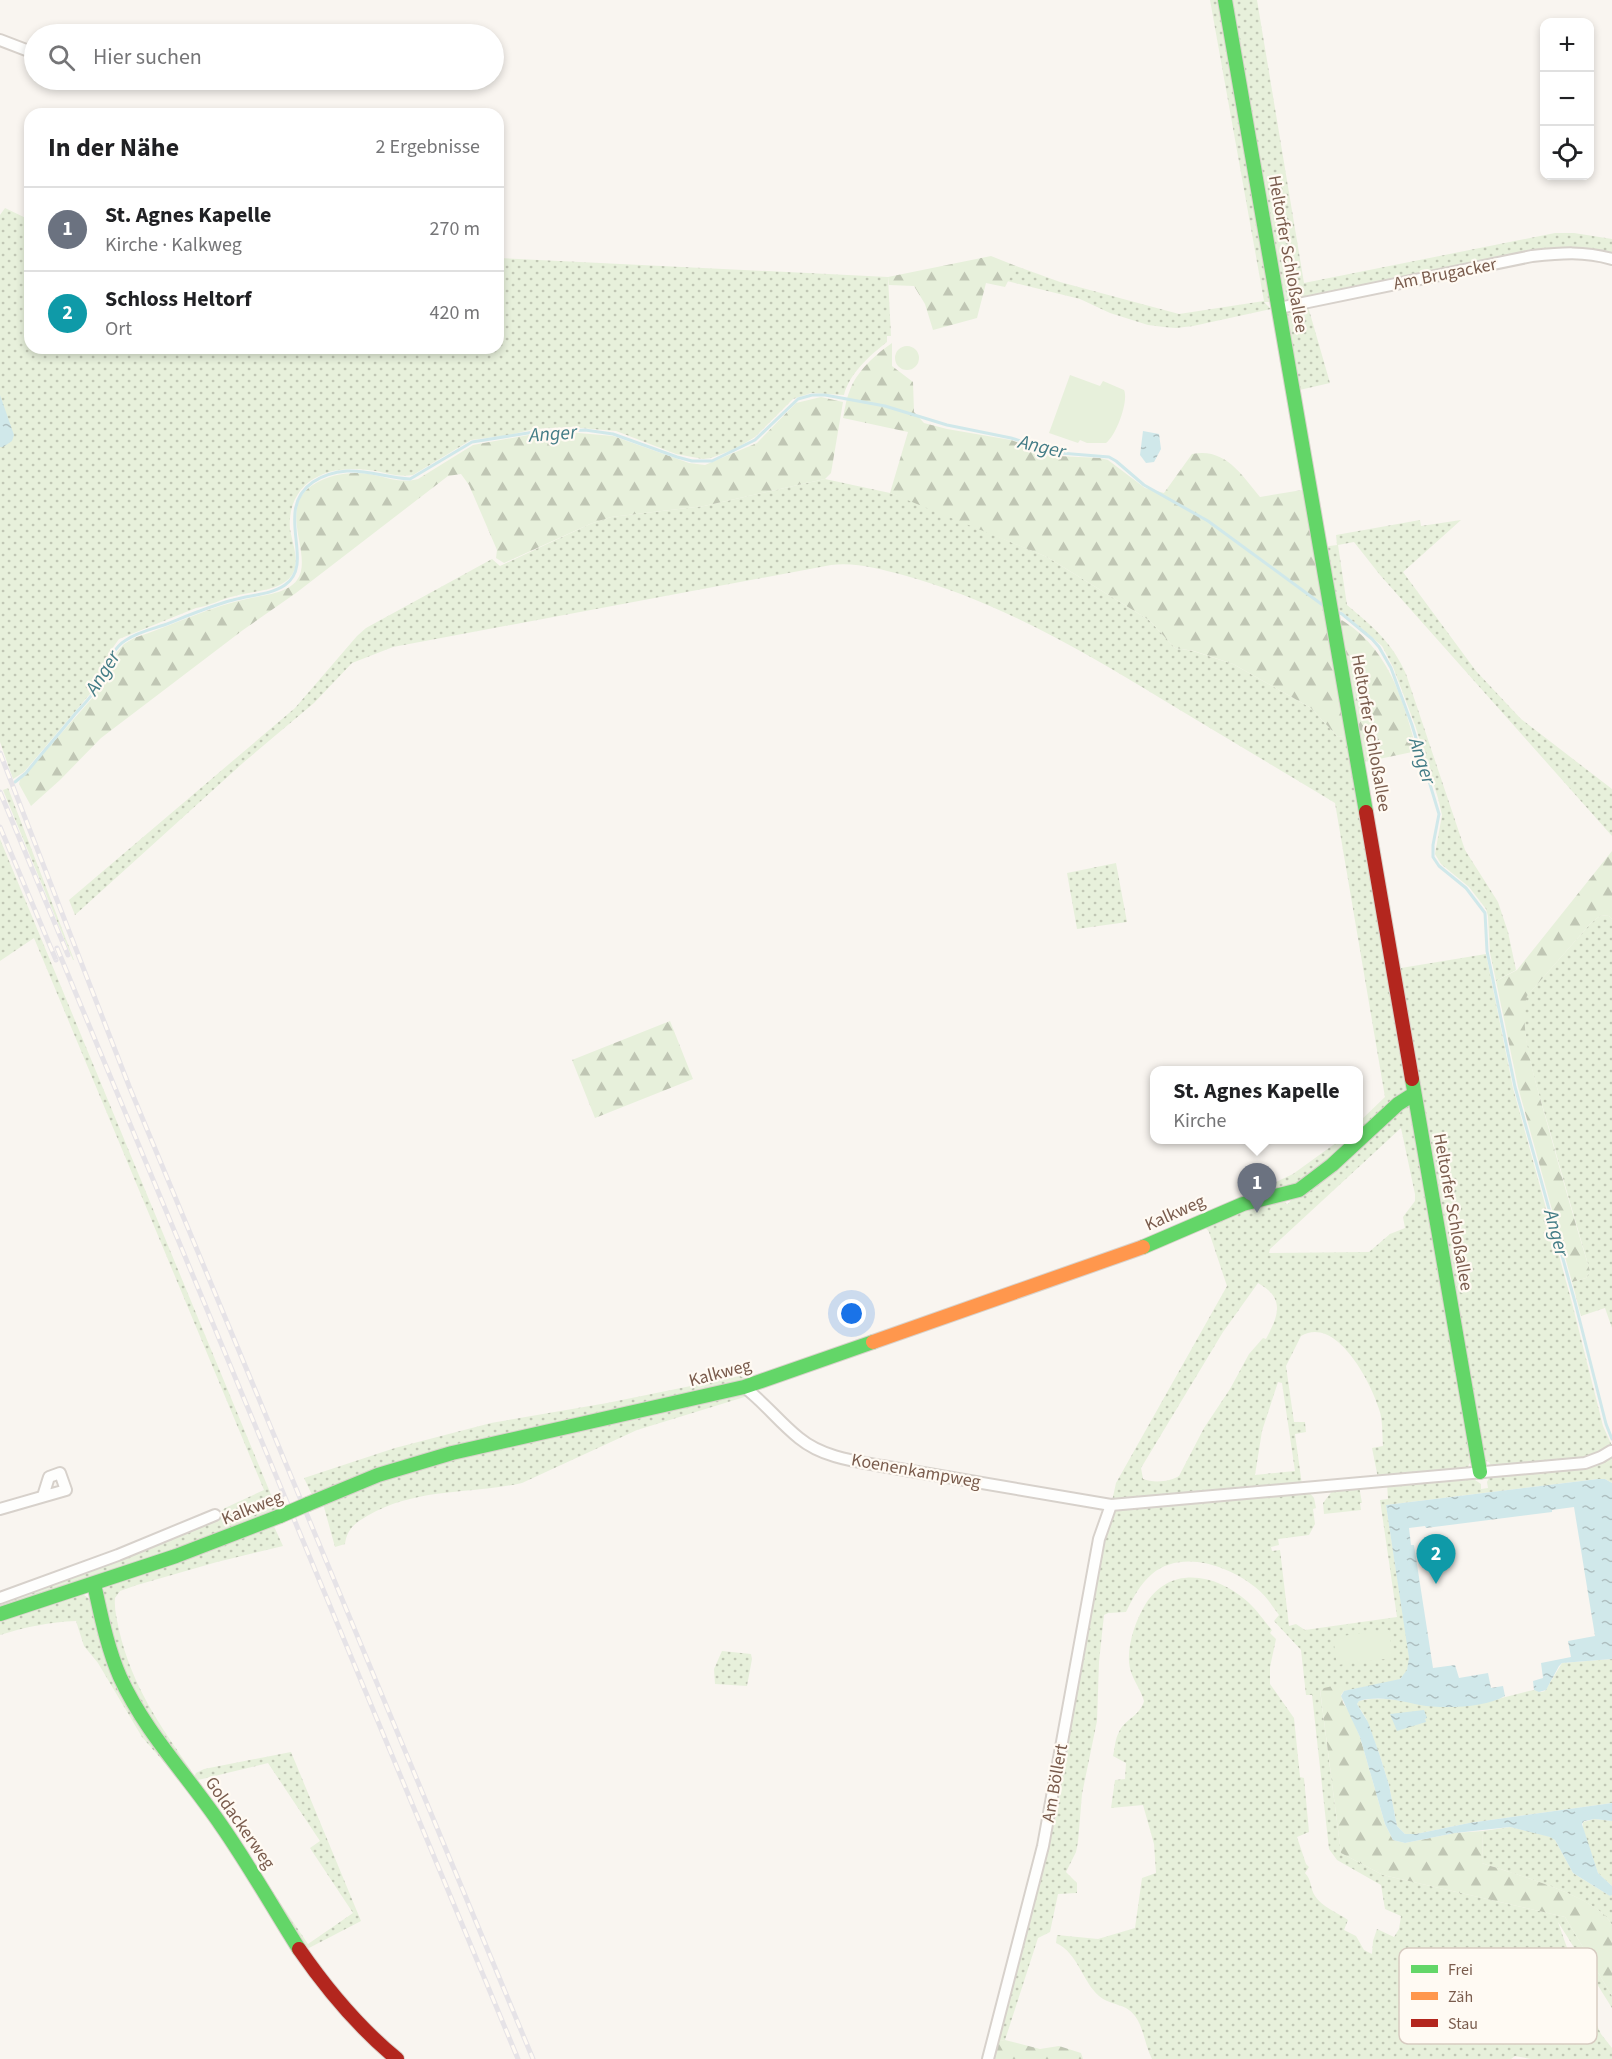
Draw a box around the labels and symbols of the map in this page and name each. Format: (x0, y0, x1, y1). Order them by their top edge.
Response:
street label: Heltorfer Schloßallee (1262, 173, 1314, 335)
street label: Am Brugacker (1391, 252, 1500, 296)
water label: Anger (526, 418, 579, 450)
water label: Anger (1014, 428, 1070, 466)
water label: Anger (77, 644, 128, 702)
street label: Heltorfer Schloßallee (1345, 652, 1397, 814)
water label: Anger (1401, 732, 1443, 789)
street label: Heltorfer Schloßallee (1427, 1131, 1479, 1293)
pin: 1 (1238, 1164, 1276, 1213)
street label: Kalkweg (1141, 1189, 1209, 1237)
water label: Anger (1536, 1204, 1576, 1261)
your location (837, 1299, 866, 1328)
street label: Kalkweg (686, 1353, 754, 1393)
street label: Koenenkampweg (849, 1447, 983, 1495)
street label: Kalkweg (218, 1484, 286, 1532)
pin: 2 (1416, 1534, 1456, 1584)
street label: Am Böllert (1036, 1742, 1074, 1824)
street label: Goldackerweg (199, 1772, 281, 1874)
legend (1399, 1948, 1597, 2044)
text: Frei (1448, 1959, 1473, 1981)
text: Zäh (1448, 1986, 1473, 2008)
text: Stau (1448, 2013, 1478, 2035)

